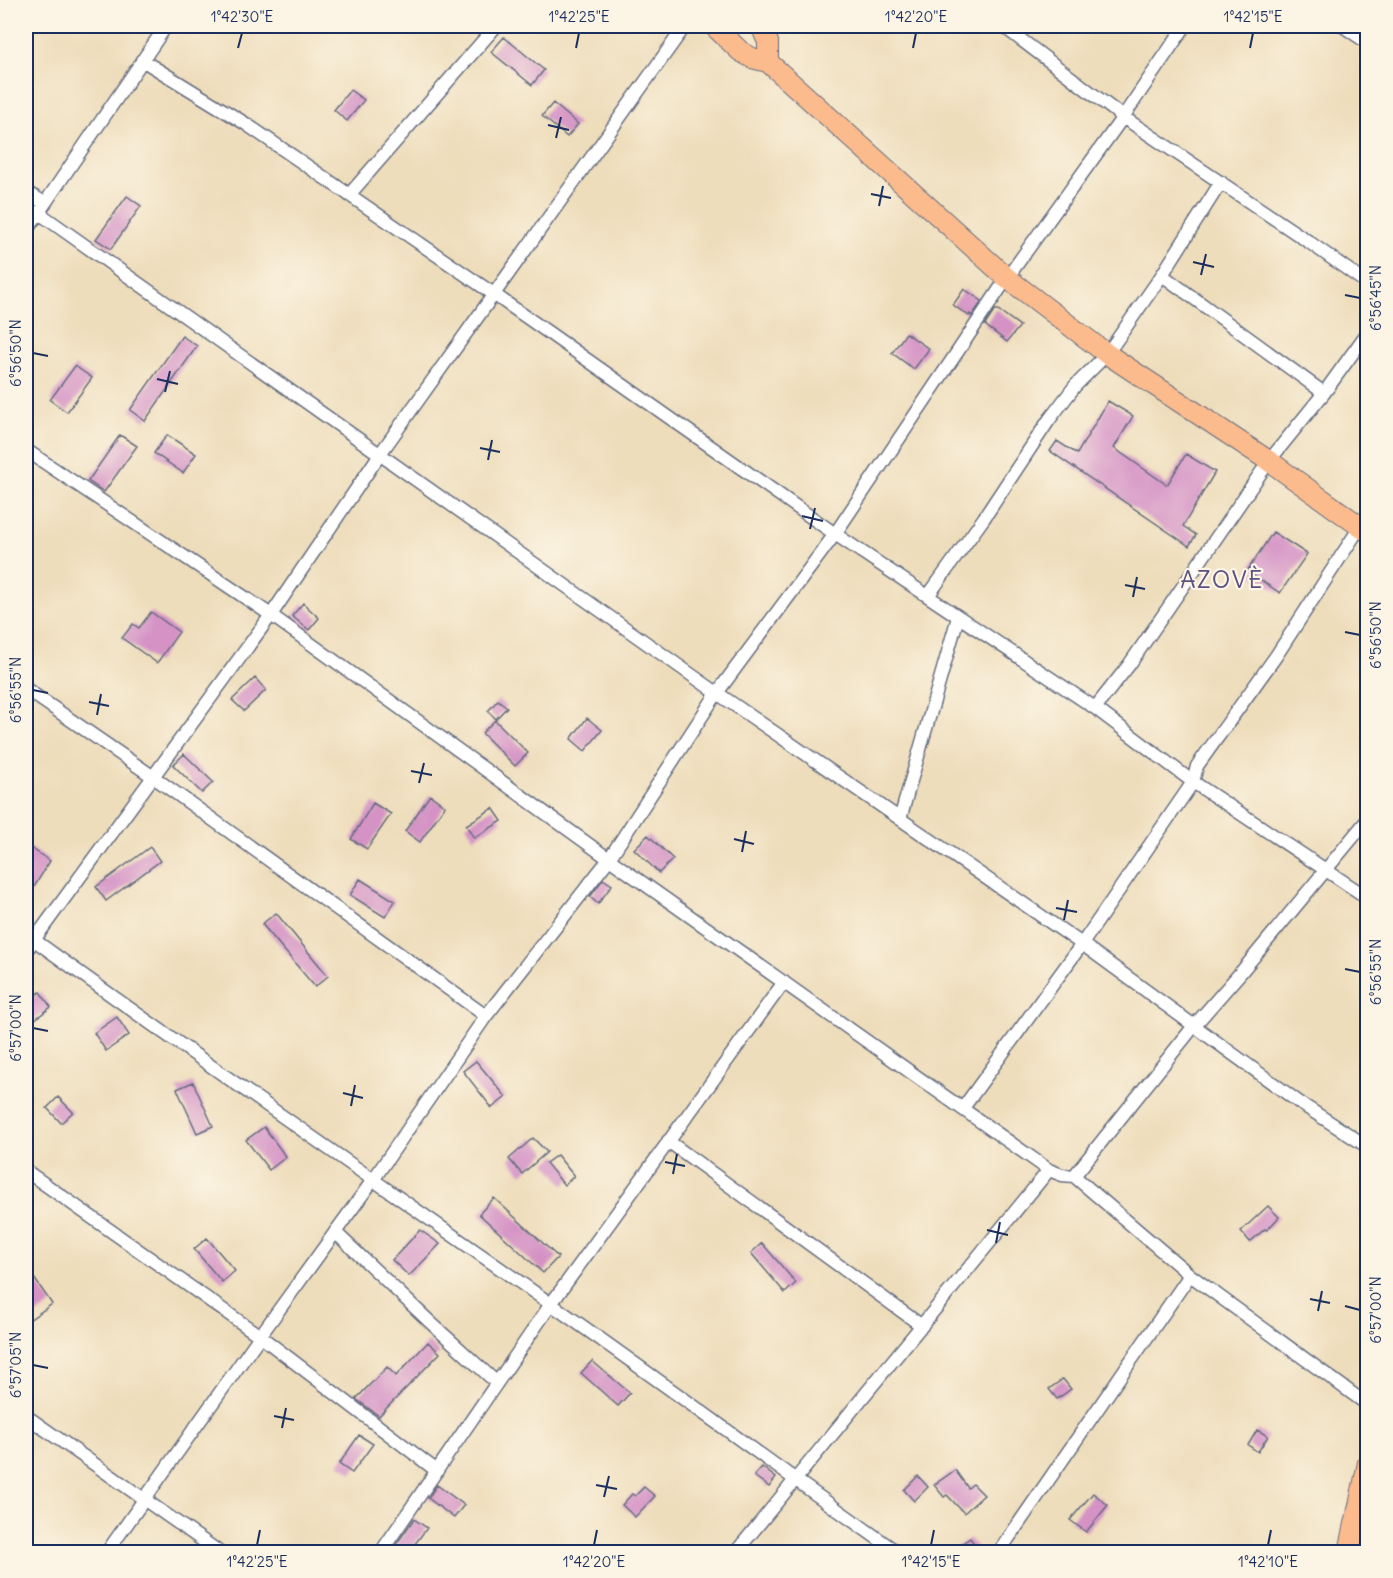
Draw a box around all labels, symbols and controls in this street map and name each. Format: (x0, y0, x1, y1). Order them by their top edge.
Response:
text: 1°42'30"E (211, 7, 274, 26)
text: 1°42'25"E (548, 7, 610, 26)
text: 1°42'20"E (885, 7, 947, 26)
text: 1°42'15"E (1224, 7, 1283, 26)
text: 6°56'45"N (1366, 265, 1385, 331)
text: 6°56'50"N (6, 319, 25, 387)
district label: AZOVÈ (1180, 564, 1264, 594)
text: 6°56'50"N (1366, 601, 1385, 669)
text: 6°56'55"N (6, 657, 25, 723)
text: 6°56'55"N (1366, 939, 1385, 1005)
text: 6°57'00"N (6, 994, 25, 1062)
text: 6°57'00"N (1366, 1276, 1385, 1344)
text: 6°57'05"N (6, 1332, 25, 1398)
text: 1°42'25"E (226, 1552, 288, 1571)
text: 1°42'20"E (563, 1552, 625, 1571)
text: 1°42'15"E (902, 1552, 961, 1571)
text: 1°42'10"E (1238, 1552, 1298, 1571)

